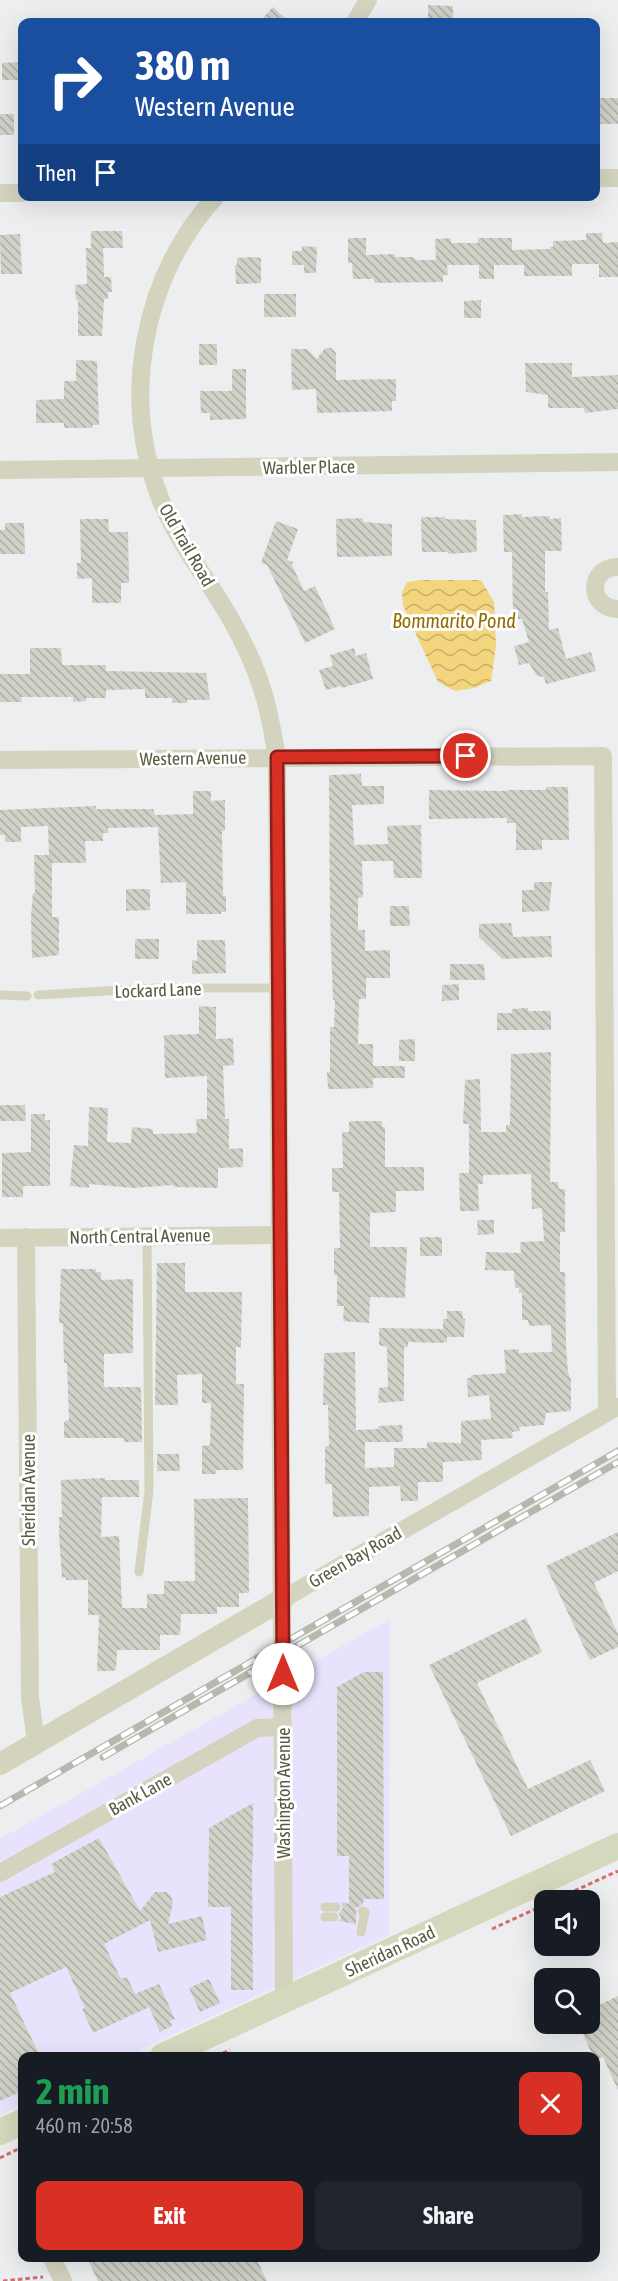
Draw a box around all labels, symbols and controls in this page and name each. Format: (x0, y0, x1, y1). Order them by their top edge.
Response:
text: 380 m (135, 41, 230, 89)
icon: right (36, 42, 114, 120)
text: Western Avenue (135, 91, 295, 122)
icon: arrive (89, 156, 122, 189)
text: Then (36, 160, 77, 186)
street label: Warbler Place (263, 456, 355, 478)
street label: Old Trail Road (155, 500, 219, 590)
water label: Bommarito Pond (392, 609, 516, 632)
pin (440, 730, 491, 781)
icon: arrive (449, 739, 482, 772)
street label: Western Avenue (140, 747, 246, 769)
street label: Lockard Lane (114, 978, 202, 1002)
street label: North Central Avenue (69, 1224, 211, 1248)
street label: Sheridan Avenue (18, 1434, 39, 1546)
street label: Green Bay Road (305, 1522, 405, 1592)
position arrow (251, 1642, 315, 1706)
street label: Washington Avenue (273, 1727, 294, 1859)
street label: Bank Lane (105, 1768, 175, 1820)
map controls (534, 1890, 600, 2034)
button: sound (534, 1890, 600, 1956)
street label: Sheridan Road (342, 1921, 438, 1981)
button: search (534, 1968, 600, 2034)
text: 2 min (36, 2070, 110, 2112)
button: close (519, 2072, 582, 2135)
text: 460 m · 20:58 (36, 2114, 133, 2137)
button: Exit (36, 2181, 303, 2250)
button: Share (315, 2181, 582, 2250)

